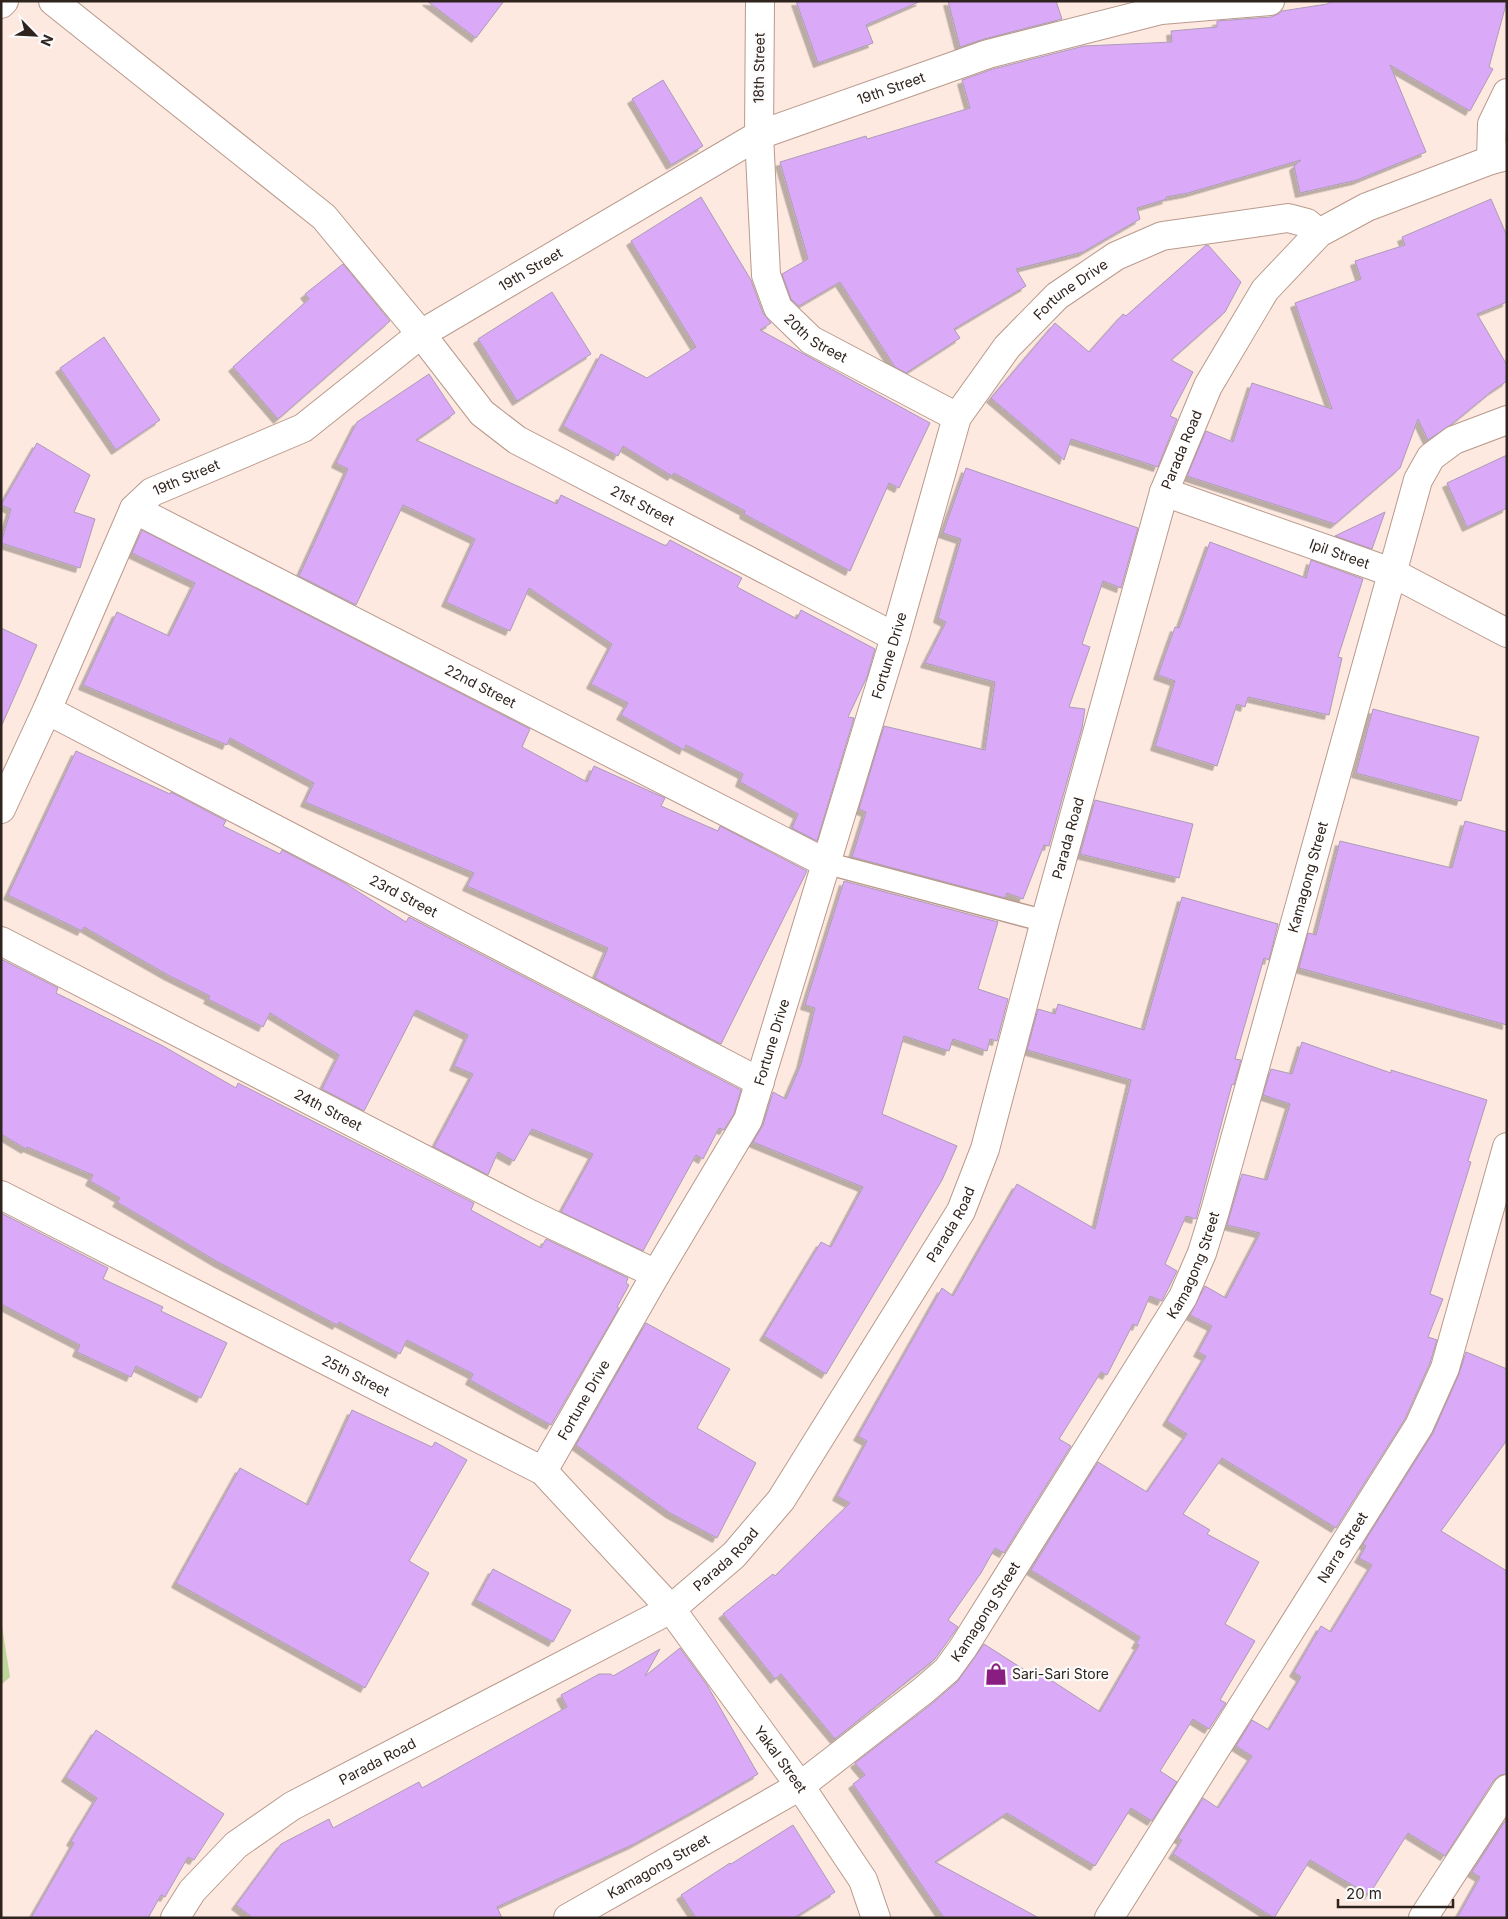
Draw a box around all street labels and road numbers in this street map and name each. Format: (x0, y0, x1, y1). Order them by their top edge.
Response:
street label: 18th Street (749, 32, 768, 103)
street label: 19th Street (854, 68, 927, 108)
street label: 19th Street (495, 244, 566, 294)
street label: Fortune Drive (1029, 255, 1111, 323)
street label: 20th Street (781, 310, 851, 366)
street label: Parada Road (1157, 407, 1205, 492)
street label: 19th Street (150, 455, 222, 499)
street label: 21st Street (608, 481, 678, 529)
street label: Ipil Street (1307, 535, 1372, 572)
street label: Fortune Drive (868, 610, 910, 701)
street label: 22nd Street (442, 661, 519, 711)
street label: Parada Road (1048, 795, 1087, 881)
street label: Kamagong Street (1284, 819, 1331, 935)
street label: 23rd Street (367, 871, 441, 920)
street label: Fortune Drive (750, 997, 792, 1087)
street label: 24th Street (292, 1085, 365, 1134)
street label: Parada Road (922, 1184, 978, 1265)
street label: Kamagong Street (1163, 1209, 1222, 1322)
street label: 25th Street (319, 1351, 393, 1400)
street label: Fortune Drive (554, 1357, 613, 1443)
street label: Narra Street (1313, 1508, 1371, 1586)
street label: Parada Road (689, 1524, 762, 1594)
street label: Kamagong Street (947, 1558, 1023, 1665)
street label: Yakal Street (751, 1722, 811, 1796)
street label: Parada Road (336, 1734, 418, 1788)
street label: Kamagong Street (604, 1830, 713, 1902)

